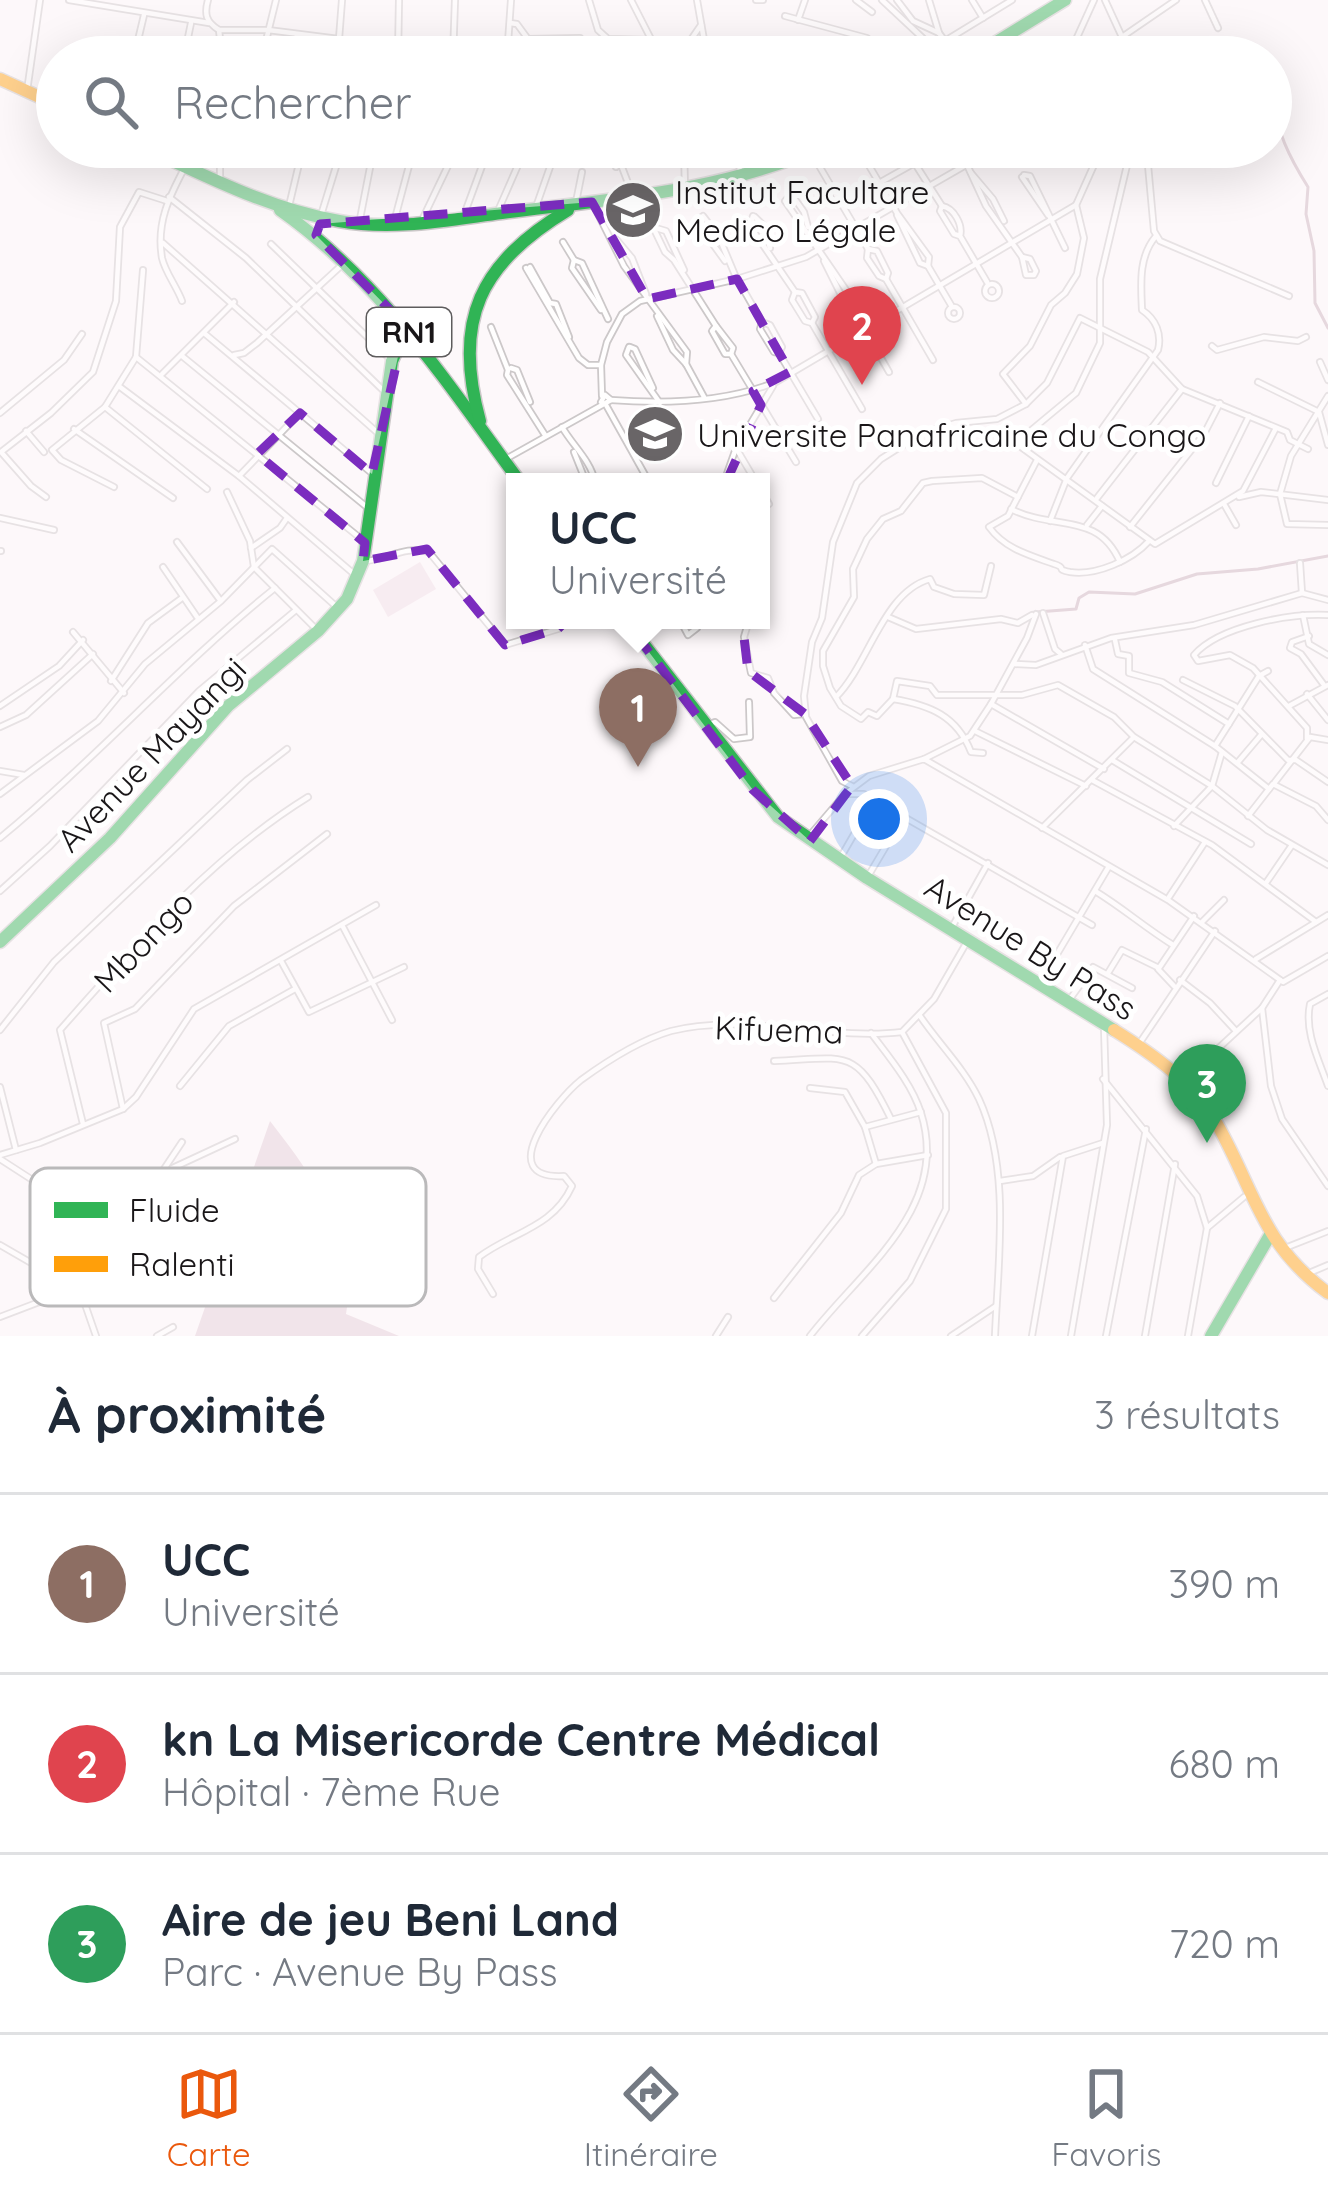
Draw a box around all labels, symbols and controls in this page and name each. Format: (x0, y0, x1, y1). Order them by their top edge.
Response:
search box (36, 36, 1292, 168)
icon: search (78, 69, 144, 135)
text: Rechercher (174, 74, 412, 130)
place label: Institut Facultare Medico Légale (675, 171, 929, 250)
school or university icon: Institut Facultare Medico Légale (602, 179, 664, 241)
pin: 2 (823, 286, 901, 385)
road number: RN1 (367, 308, 451, 356)
school or university icon: Universite Panafricaine du Congo (624, 403, 686, 465)
place label: Universite Panafricaine du Congo (697, 414, 1206, 455)
popup (506, 473, 770, 629)
text: UCC (549, 499, 637, 555)
text: Université (549, 555, 727, 604)
street label: Avenue Mayangi (48, 648, 254, 860)
pin: 1 (599, 668, 677, 767)
your location (849, 789, 909, 849)
street label: Avenue By Pass (918, 866, 1144, 1028)
street label: Mbongo (84, 881, 202, 1001)
street label: Kifuema (714, 1006, 844, 1052)
pin: 3 (1168, 1044, 1246, 1143)
legend (30, 1168, 426, 1306)
text: Fluide (129, 1189, 220, 1230)
text: Ralenti (129, 1243, 234, 1284)
text: À proximité (48, 1382, 326, 1446)
text: 3 résultats (1094, 1390, 1280, 1439)
text: UCC (162, 1531, 250, 1587)
text: 1 (79, 1559, 95, 1608)
text: 390 m (1168, 1559, 1280, 1608)
text: Université (162, 1587, 340, 1636)
text: kn La Misericorde Centre Médical (162, 1711, 880, 1767)
text: 2 (76, 1739, 98, 1788)
text: 680 m (1169, 1739, 1280, 1788)
text: Hôpital · 7ème Rue (162, 1767, 501, 1816)
text: Aire de jeu Beni Land (162, 1891, 619, 1947)
text: 3 (77, 1919, 97, 1968)
text: 720 m (1169, 1919, 1280, 1968)
text: Parc · Avenue By Pass (162, 1947, 557, 1996)
tab: Carte (167, 2061, 251, 2174)
tab: Itinéraire (584, 2061, 718, 2174)
tab: Favoris (1051, 2061, 1161, 2174)

